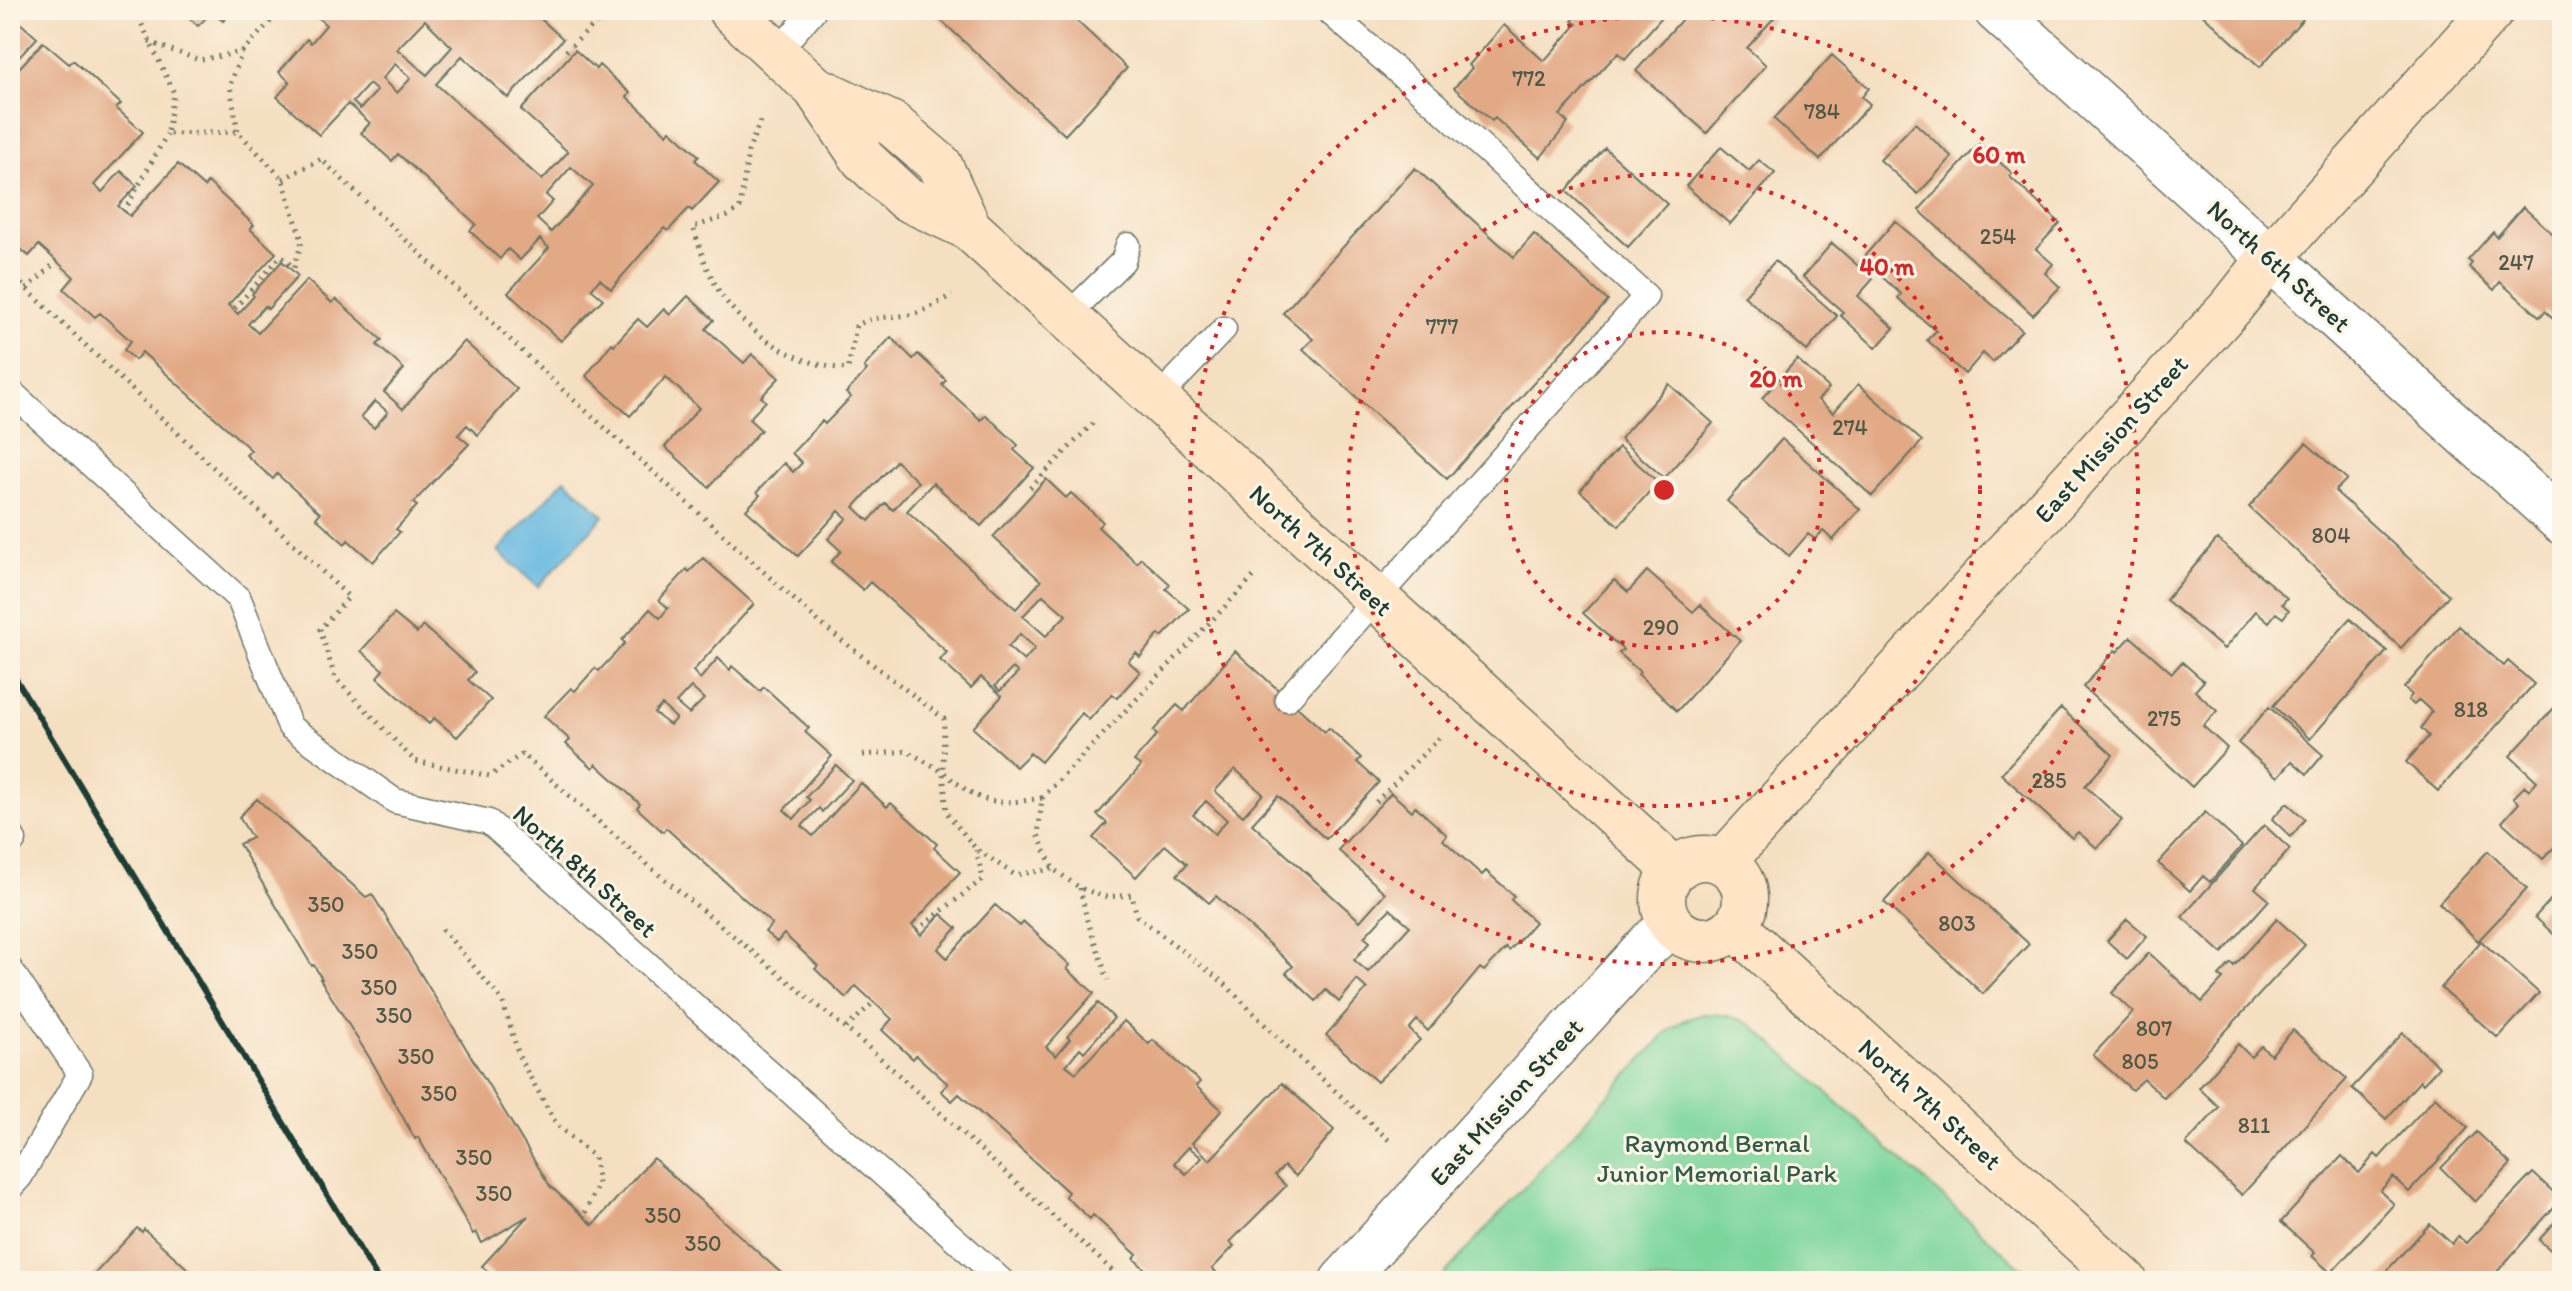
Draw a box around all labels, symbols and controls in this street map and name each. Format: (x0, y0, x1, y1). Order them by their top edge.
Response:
house number: 772 (1512, 65, 1546, 92)
house number: 784 (1804, 98, 1840, 125)
text: 60 m (1972, 140, 2026, 169)
street label: North 6th Street (2200, 193, 2358, 339)
house number: 254 (1980, 223, 2016, 250)
house number: 247 (2498, 249, 2534, 276)
text: 40 m (1860, 252, 1915, 281)
house number: 777 (1426, 313, 1458, 340)
street label: East Mission Street (2027, 348, 2195, 529)
text: 20 m (1750, 364, 1803, 393)
house number: 274 (1832, 414, 1868, 441)
centre of rings (1650, 476, 1678, 504)
street label: North 7th Street (1243, 477, 1399, 623)
house number: 804 (2312, 522, 2350, 549)
house number: 290 (1643, 614, 1679, 641)
house number: 818 (2454, 696, 2488, 723)
house number: 275 (2147, 705, 2181, 732)
house number: 285 (2031, 767, 2067, 794)
street label: North 8th Street (506, 798, 664, 944)
house number: 350 (307, 891, 345, 918)
house number: 803 (1938, 910, 1976, 937)
house number: 350 (341, 938, 379, 965)
house number: 350 (360, 974, 398, 1001)
house number: 350 (375, 1002, 413, 1029)
street label: East Mission Street (1422, 1011, 1590, 1192)
house number: 807 (2136, 1015, 2172, 1042)
street label: North 7th Street (1852, 1031, 2008, 1177)
house number: 350 (397, 1043, 435, 1070)
house number: 805 (2121, 1048, 2159, 1075)
house number: 350 (420, 1080, 458, 1107)
house number: 811 (2238, 1112, 2270, 1139)
park label: Raymond Bernal Junior Memorial Park (1597, 1127, 1838, 1189)
house number: 350 (455, 1144, 493, 1171)
house number: 350 (475, 1180, 513, 1207)
house number: 350 (644, 1202, 682, 1229)
house number: 350 (684, 1230, 722, 1257)

